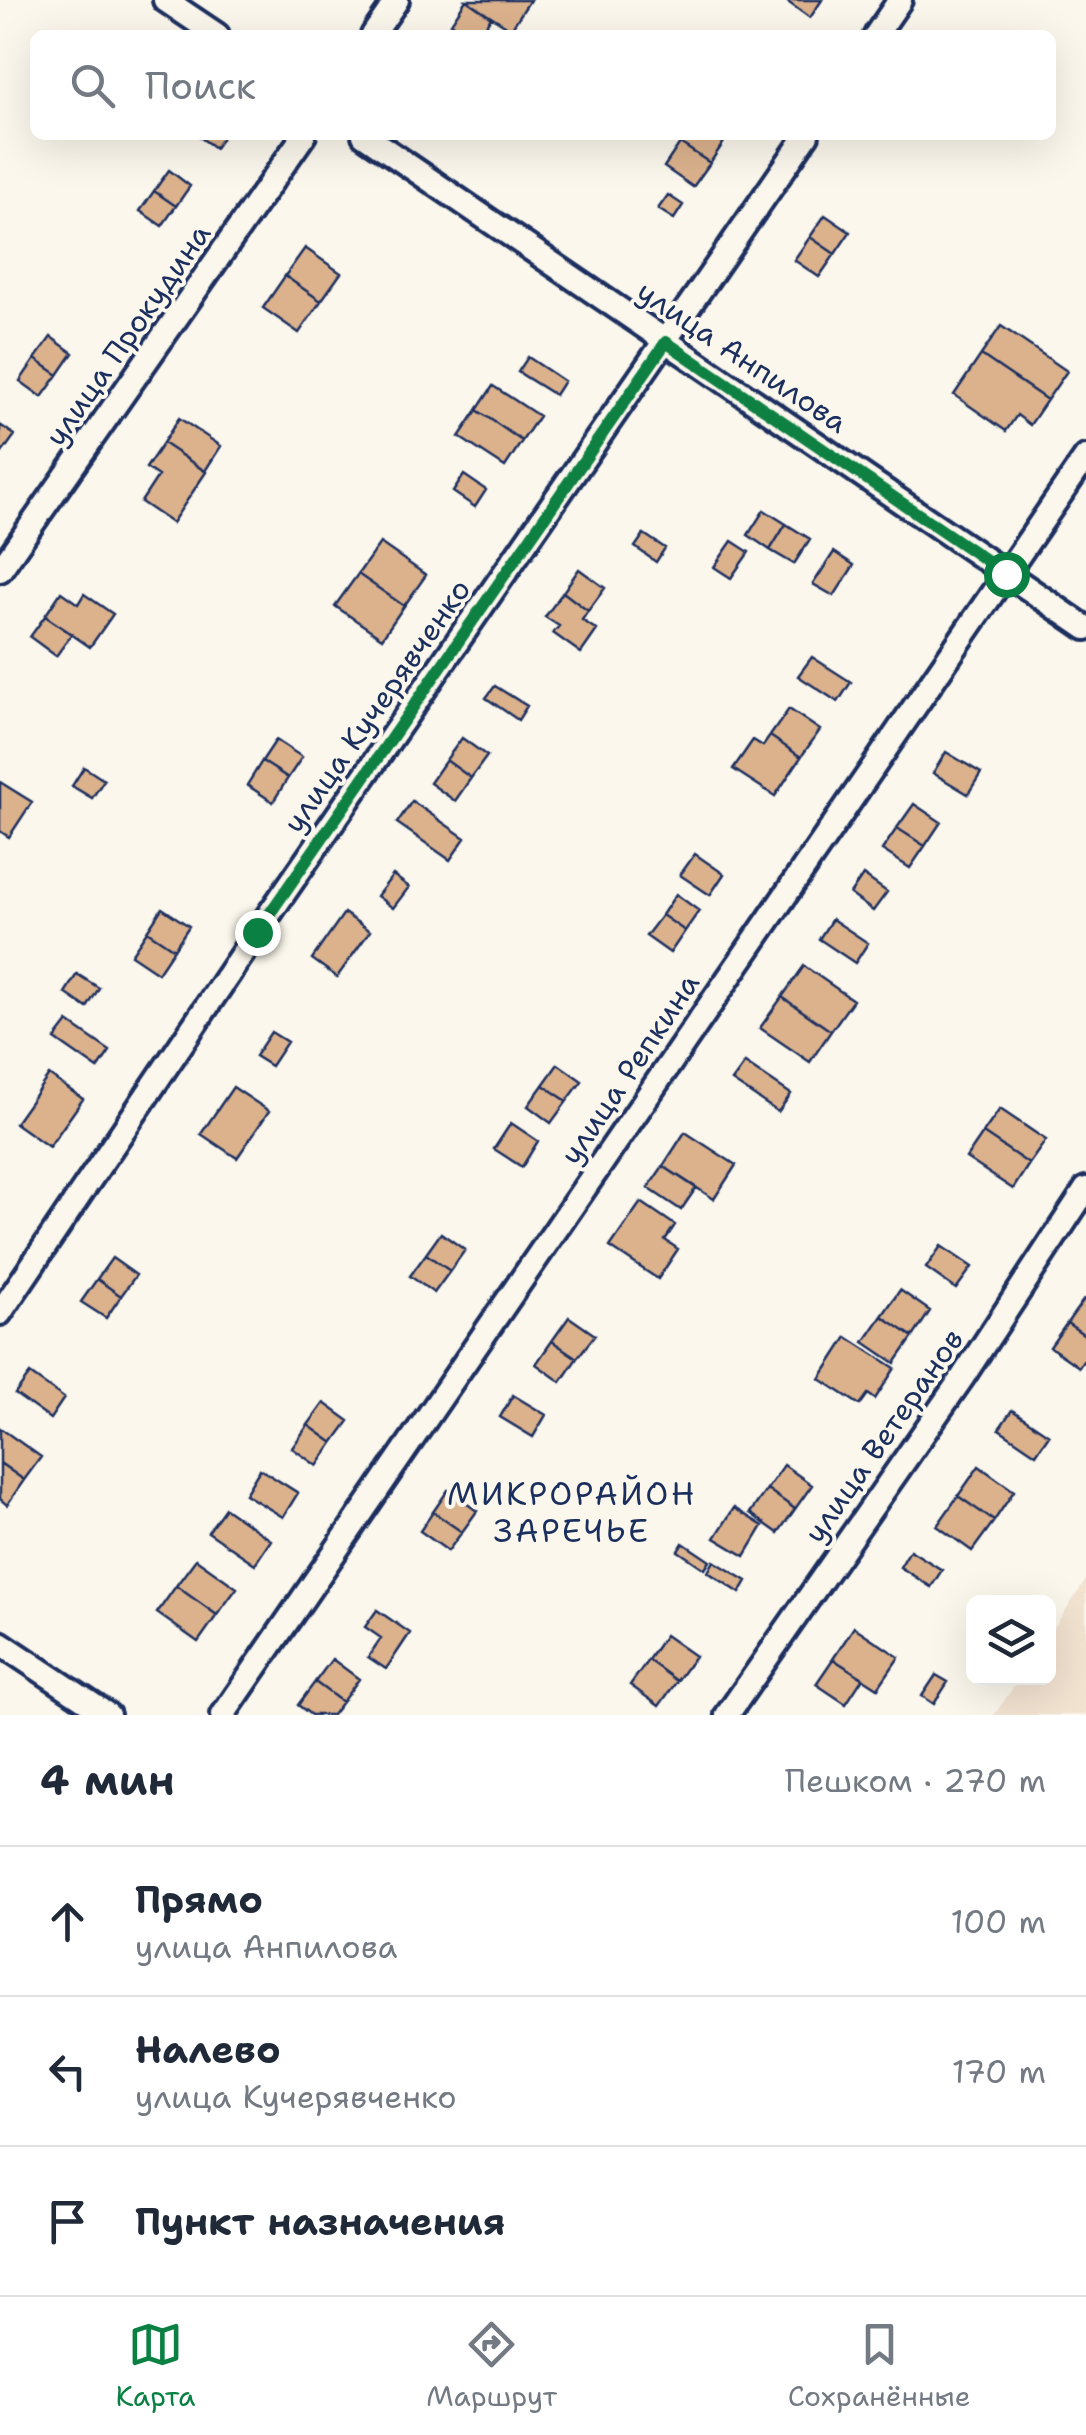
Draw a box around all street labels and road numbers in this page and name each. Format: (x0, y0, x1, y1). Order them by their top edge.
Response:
street label: улица Прокудина (35, 215, 220, 454)
street label: улица Анпилова (629, 271, 856, 443)
street label: улица Кучерявченко (273, 570, 480, 841)
street label: улица Репкина (550, 965, 709, 1172)
street label: улица Ветеранов (794, 1321, 973, 1551)

